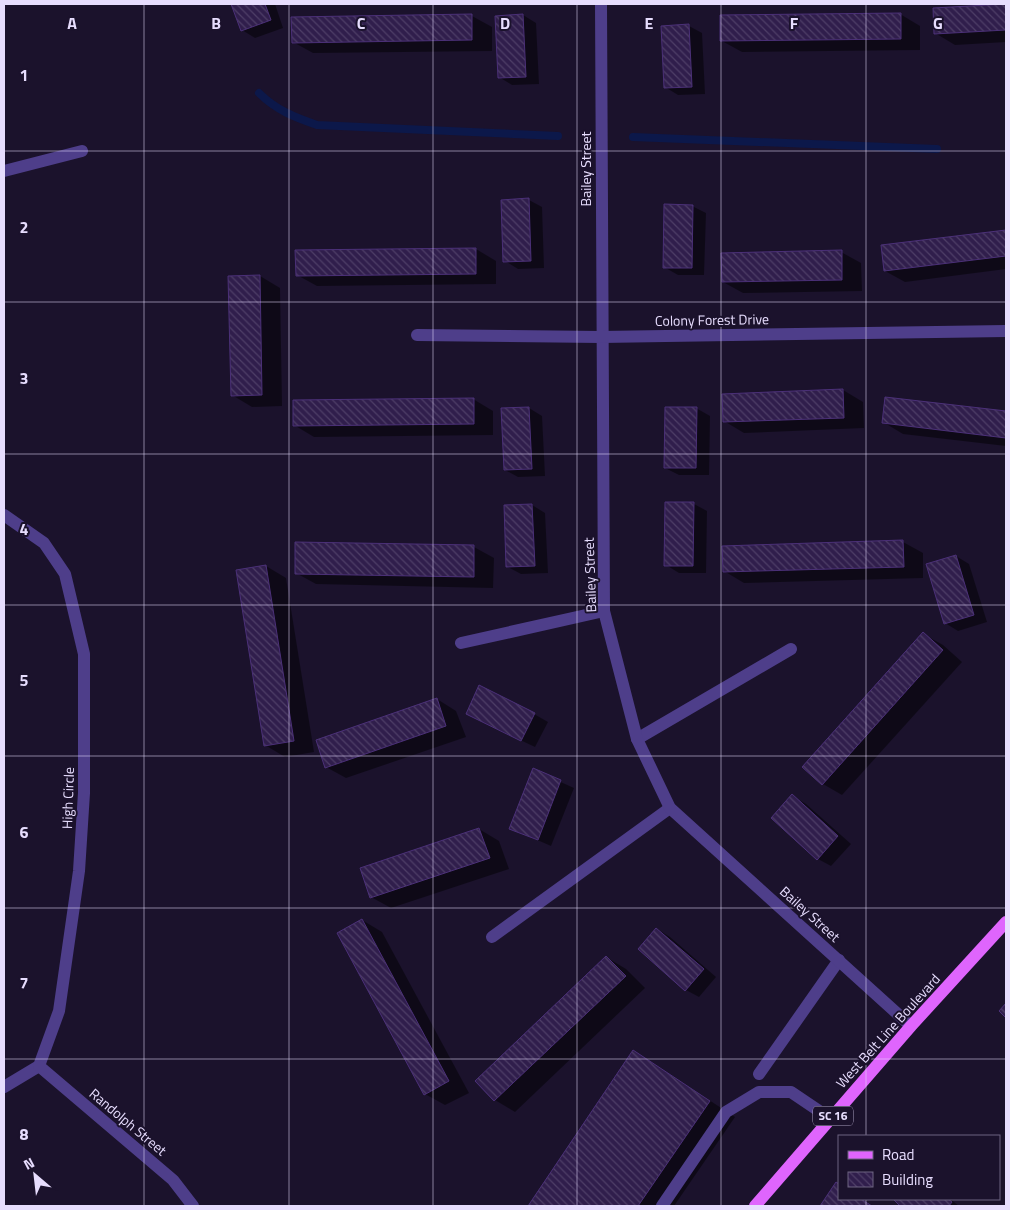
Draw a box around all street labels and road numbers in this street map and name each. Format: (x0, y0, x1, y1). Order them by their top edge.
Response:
street label: Bailey Street (575, 132, 596, 206)
street label: Colony Forest Drive (655, 308, 769, 331)
street label: Bailey Street (578, 537, 601, 613)
street label: High Circle (56, 767, 79, 829)
street label: Bailey Street (776, 881, 845, 947)
street label: West Belt Line Boulevard (831, 969, 945, 1092)
street label: Randolph Street (85, 1083, 172, 1160)
road number: SC 16 (813, 1106, 853, 1126)

